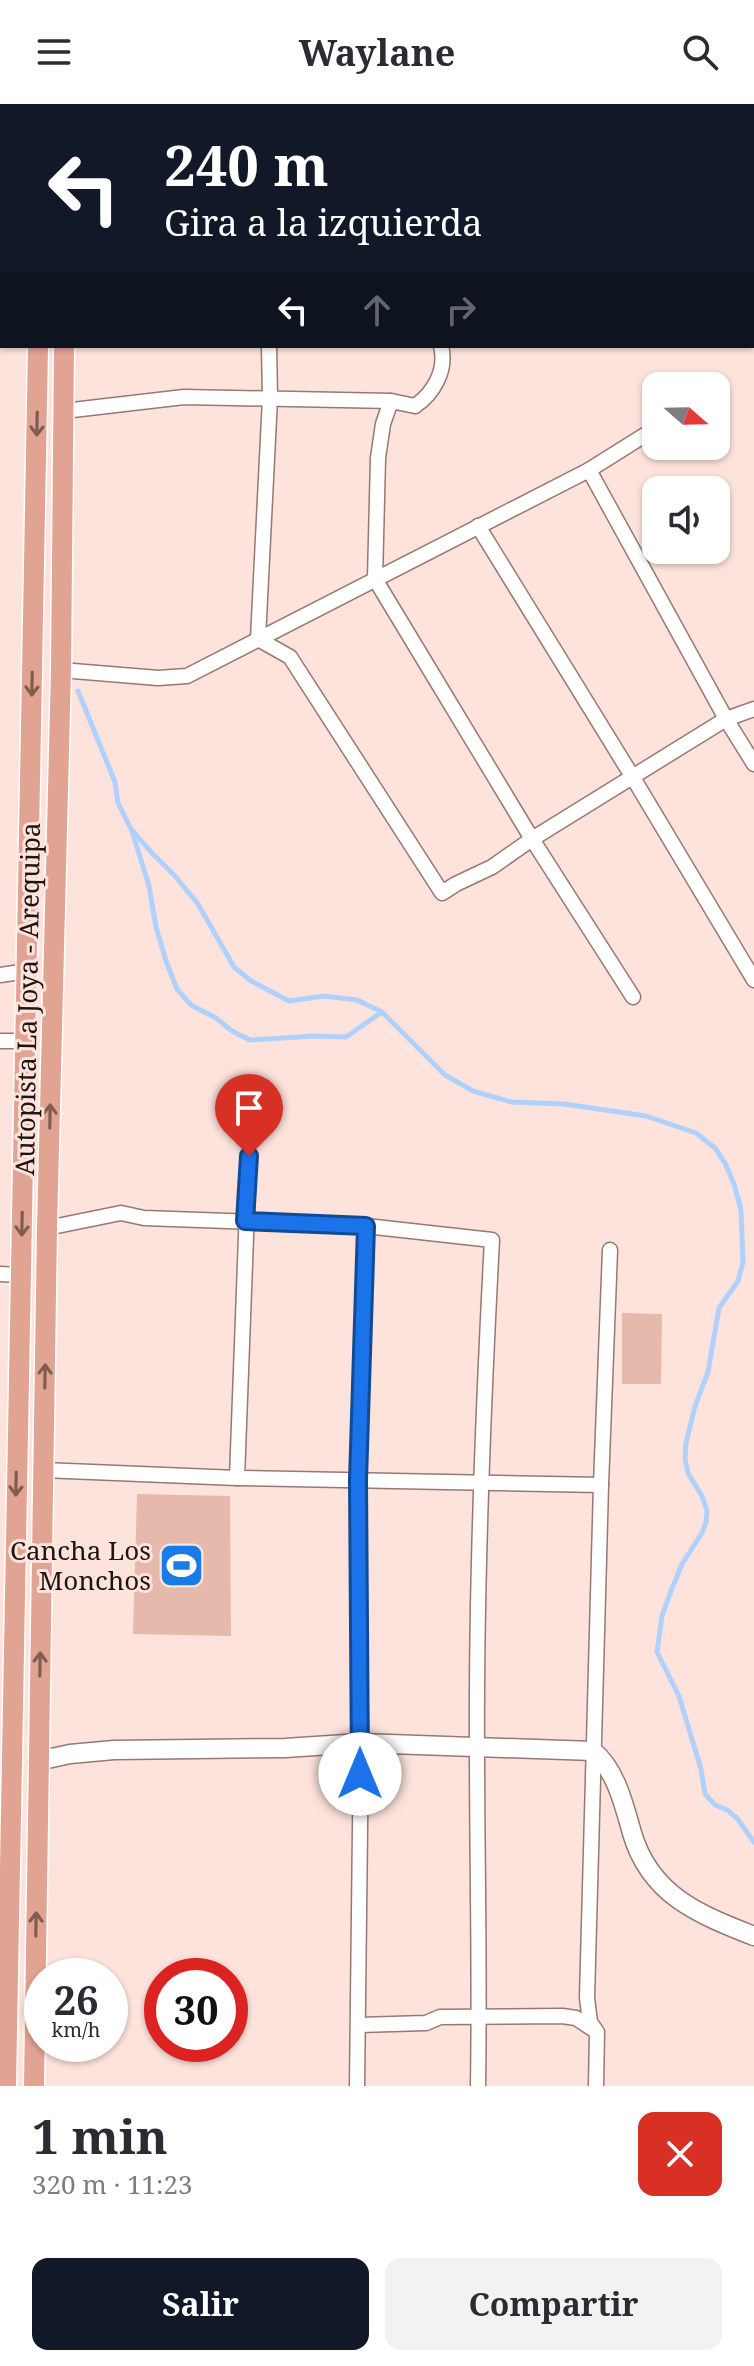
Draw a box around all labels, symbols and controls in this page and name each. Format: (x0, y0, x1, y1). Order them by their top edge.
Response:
text: Waylane (299, 28, 455, 77)
icon: menu (32, 30, 76, 74)
icon: search (678, 30, 722, 74)
text: 240 m (164, 126, 329, 202)
icon: left (32, 136, 136, 240)
text: Gira a la izquierda (164, 198, 483, 247)
icon: left (271, 288, 315, 332)
icon: ahead (355, 288, 399, 332)
icon: right (439, 288, 483, 332)
north arrow (642, 372, 730, 460)
map controls (642, 372, 730, 564)
one-way arrow (29, 410, 44, 437)
button: sound (642, 476, 730, 564)
one-way arrow (24, 670, 40, 697)
street label: Autopista La Joya - Arequipa (6, 822, 48, 1176)
pin (215, 1074, 283, 1156)
icon: arrive (227, 1086, 271, 1130)
one-way arrow (42, 1103, 58, 1130)
one-way arrow (15, 1210, 30, 1237)
one-way arrow (37, 1363, 53, 1390)
one-way arrow (9, 1470, 24, 1497)
place label: Cancha Los Monchos (10, 1532, 151, 1598)
sports icon: Cancha Los Monchos (158, 1541, 206, 1589)
one-way arrow (32, 1651, 47, 1678)
position arrow (318, 1732, 402, 1816)
one-way arrow (28, 1911, 44, 1938)
speed limit sign: 30 (144, 1958, 248, 2062)
text: 26 (53, 1972, 99, 2027)
text: km/h (51, 2016, 101, 2043)
text: 1 min (32, 2103, 168, 2168)
button: close (638, 2112, 722, 2196)
text: 320 m · 11:23 (32, 2166, 193, 2202)
button: Salir (32, 2258, 369, 2350)
button: Compartir (385, 2258, 722, 2350)

